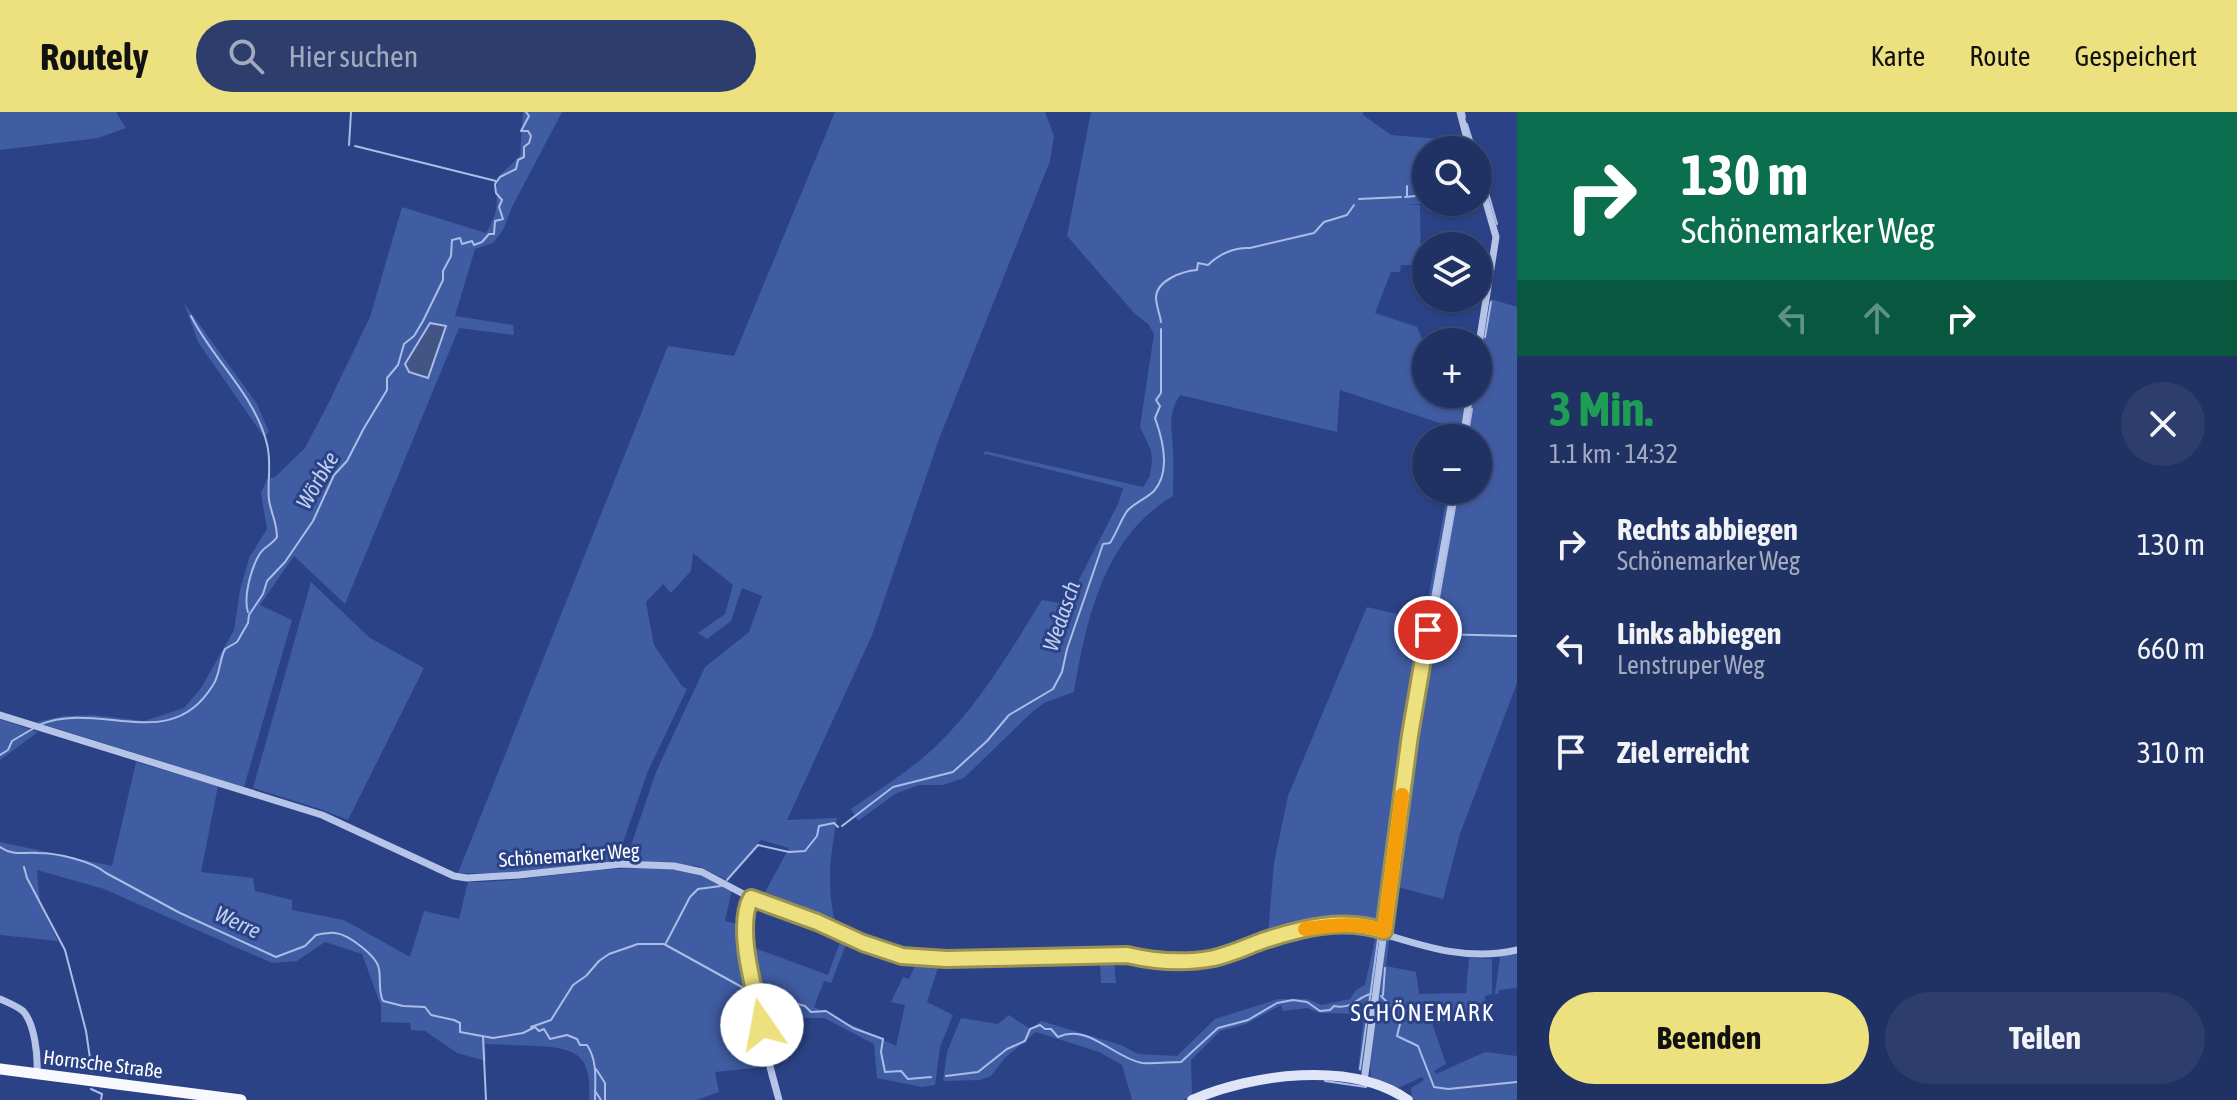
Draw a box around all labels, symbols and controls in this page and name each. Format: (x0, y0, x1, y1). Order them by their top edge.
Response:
search box (196, 20, 756, 92)
icon: search (224, 34, 268, 78)
text: Routely (40, 35, 148, 78)
text: Hier suchen (288, 39, 418, 73)
text: Karte (1871, 40, 1925, 72)
text: Route (1969, 40, 2030, 72)
text: Gespeichert (2074, 40, 2197, 72)
map controls (1412, 136, 1492, 504)
button: search (1412, 136, 1492, 216)
text: 130 m (1681, 143, 1808, 207)
icon: right (1549, 144, 1653, 248)
text: Schönemarker Weg (1681, 209, 1935, 251)
button: layers (1412, 232, 1492, 312)
icon: left (1771, 296, 1815, 340)
icon: ahead (1855, 296, 1899, 340)
icon: right (1939, 296, 1983, 340)
button: + (1412, 328, 1492, 408)
text: 3 Min. (1549, 381, 1653, 436)
button: close (2121, 382, 2205, 466)
button: − (1412, 424, 1492, 504)
text: 1.1 km · 14:32 (1549, 439, 1678, 469)
water label: Wörbke (290, 447, 344, 513)
text: Rechts abbiegen (1617, 512, 1798, 546)
icon: right (1549, 522, 1593, 566)
text: 130 m (2137, 527, 2205, 561)
text: Schönemarker Weg (1617, 546, 1800, 576)
water label: Wedasch (1037, 577, 1085, 654)
pin (1394, 596, 1462, 664)
icon: arrive (1406, 608, 1450, 652)
text: Links abbiegen (1617, 616, 1781, 650)
icon: left (1549, 626, 1593, 670)
text: 660 m (2137, 631, 2205, 665)
text: Lenstruper Weg (1617, 650, 1765, 680)
icon: arrive (1549, 730, 1593, 774)
text: Ziel erreicht (1617, 735, 1749, 769)
text: 310 m (2137, 735, 2205, 769)
street label: Schönemarker Weg (498, 838, 640, 871)
water label: Werre (211, 900, 265, 944)
position arrow (720, 983, 804, 1067)
button: Beenden (1549, 992, 1869, 1084)
button: Teilen (1885, 992, 2205, 1084)
district label: SCHÖNEMARK (1351, 999, 1495, 1026)
street label: Hornsche Straße (42, 1045, 164, 1082)

